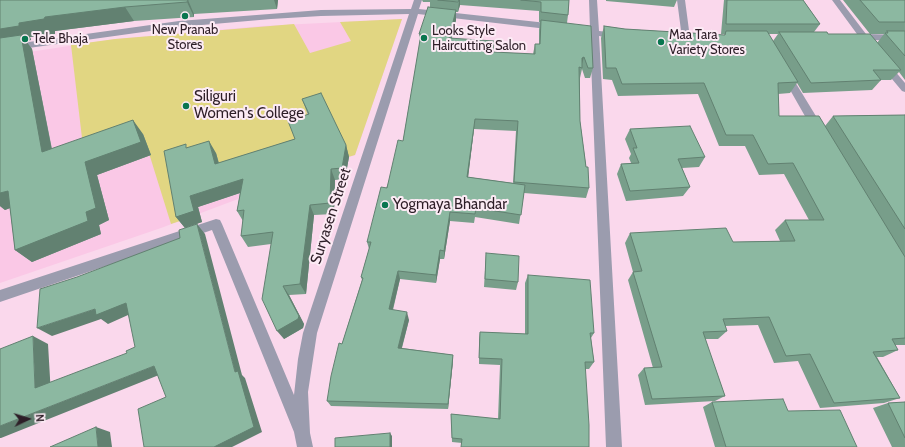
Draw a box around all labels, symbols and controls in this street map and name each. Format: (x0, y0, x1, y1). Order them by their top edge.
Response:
marker: New Pranab Stores (180, 11, 190, 21)
place label: New Pranab Stores (152, 22, 218, 53)
place label: Looks Style Haircutting Salon (432, 23, 526, 54)
place label: Maa Tara Variety Stores (669, 27, 745, 58)
place label: Tele Bhaja (33, 31, 88, 47)
marker: Looks Style Haircutting Salon (419, 33, 429, 43)
marker: Tele Bhaja (20, 34, 30, 44)
marker: Maa Tara Variety Stores (656, 37, 666, 47)
place label: Siliguri Women's College (194, 88, 304, 123)
marker: Siliguri Women's College (181, 101, 191, 111)
street label: Suryasen Street (307, 166, 355, 266)
place label: Yogmaya Bhandar (393, 196, 507, 214)
marker: Yogmaya Bhandar (380, 200, 390, 210)
north arrow (8, 399, 48, 439)
text: N (33, 414, 47, 423)

